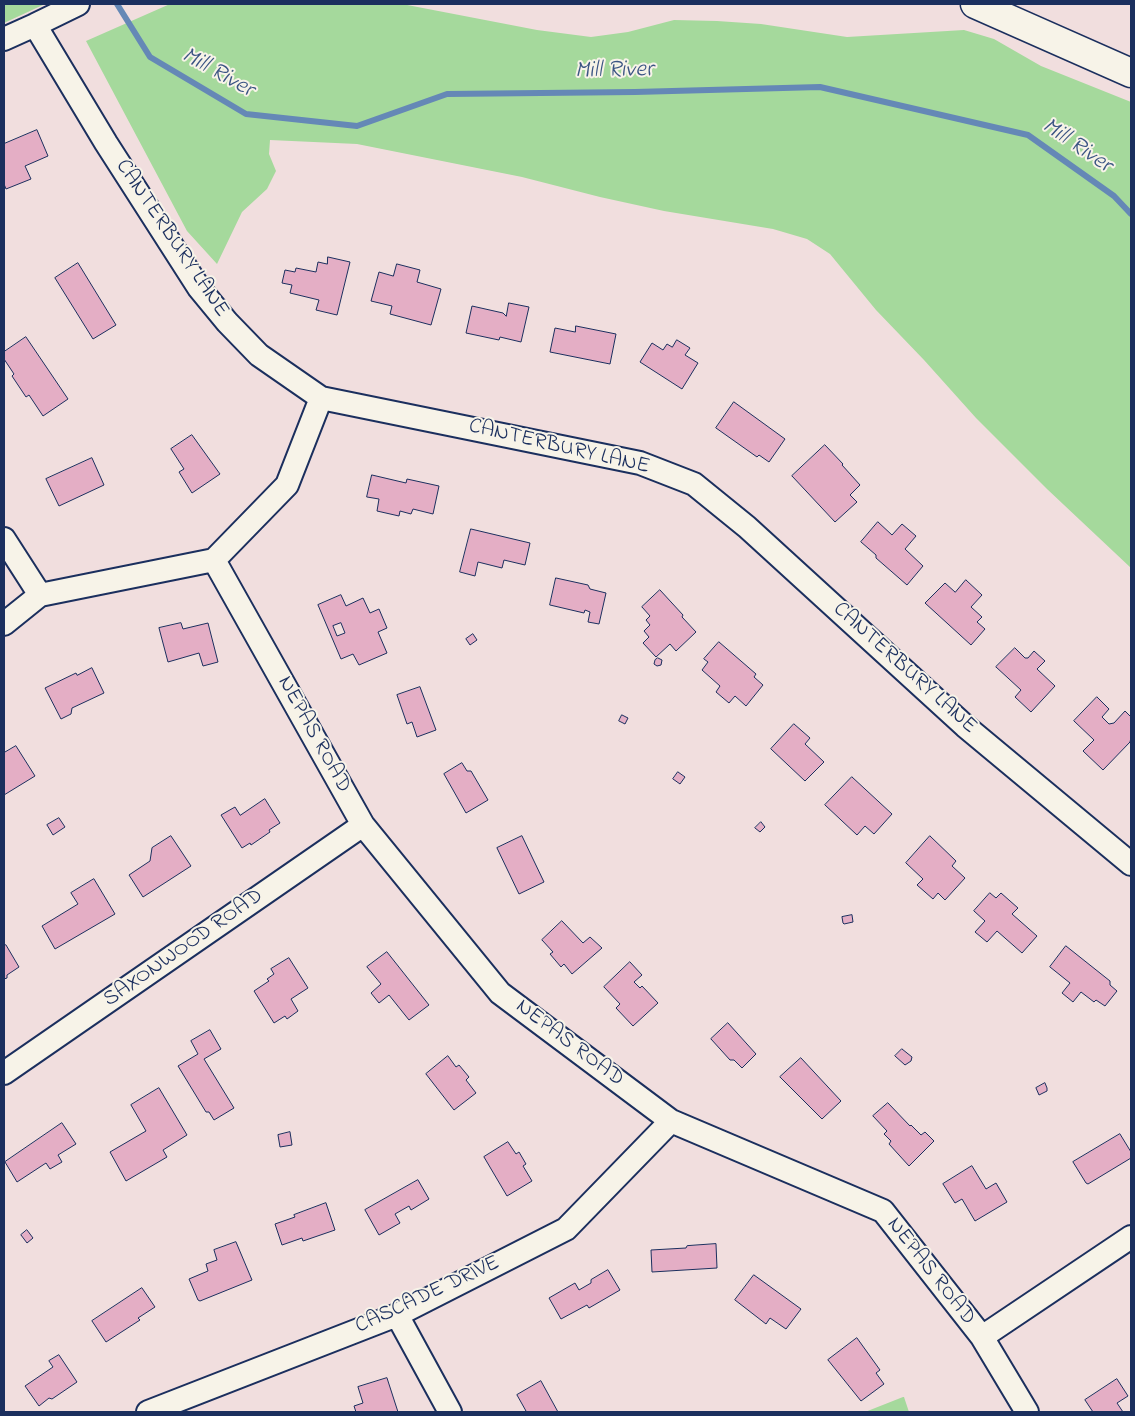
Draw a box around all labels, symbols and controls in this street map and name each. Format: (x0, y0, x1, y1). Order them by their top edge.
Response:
water label: Mill River (176, 42, 258, 106)
water label: Mill River (574, 57, 654, 87)
water label: Mill River (1035, 113, 1117, 181)
street label: CANTERBURY LANE (108, 155, 234, 323)
street label: CANTERBURY LANE (466, 414, 652, 482)
street label: CANTERBURY LANE (826, 597, 982, 741)
street label: NEPAS ROAD (270, 672, 356, 798)
street label: SAXONWOOD ROAD (99, 884, 269, 1014)
street label: NEPAS ROAD (509, 995, 629, 1093)
street label: NEPAS ROAD (880, 1213, 980, 1331)
street label: CASCADE DRIVE (352, 1251, 504, 1341)

